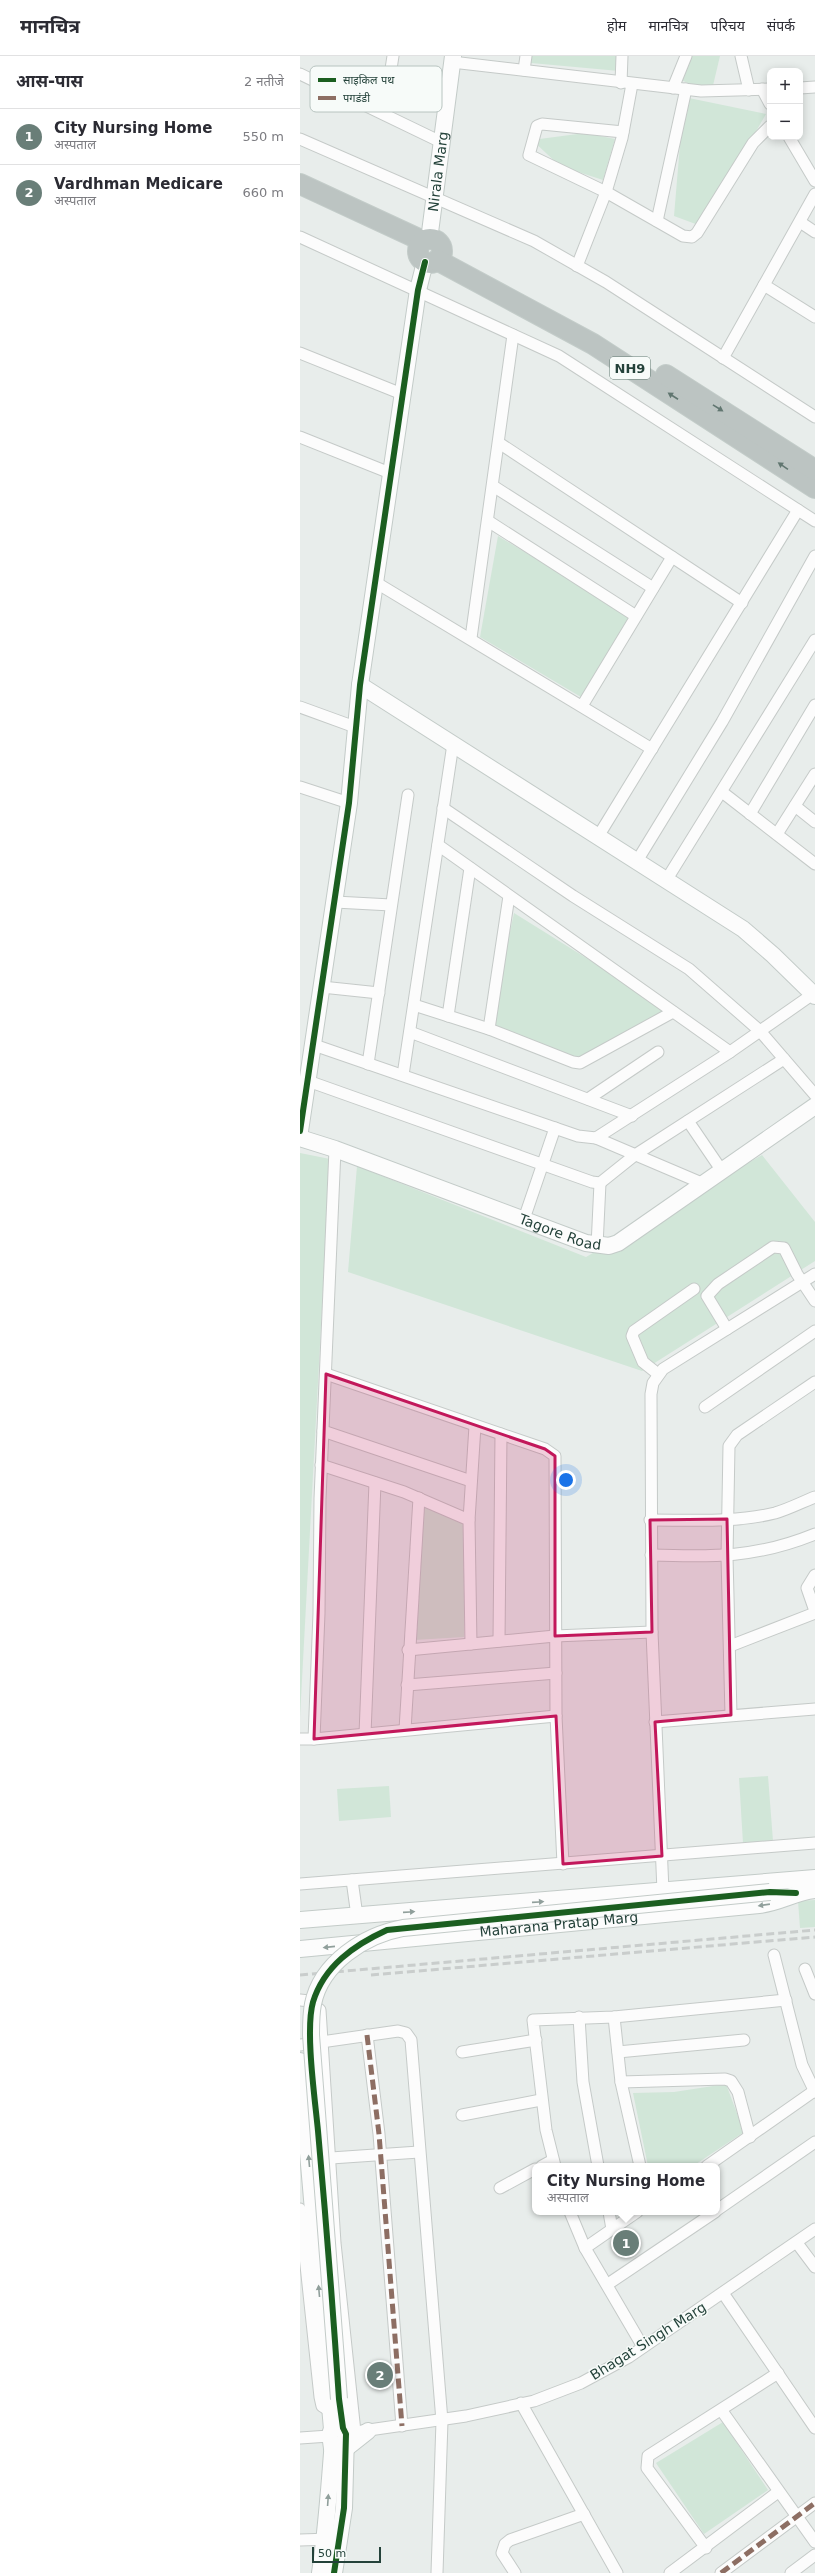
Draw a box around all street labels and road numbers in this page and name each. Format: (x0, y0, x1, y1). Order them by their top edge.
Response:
street label: Nirala Marg (425, 131, 451, 213)
road number: NH9 (610, 357, 650, 379)
street label: Tagore Road (516, 1210, 602, 1253)
street label: Maharana Pratap Marg (479, 1909, 639, 1940)
street label: Bhagat Singh Marg (587, 2299, 709, 2383)

